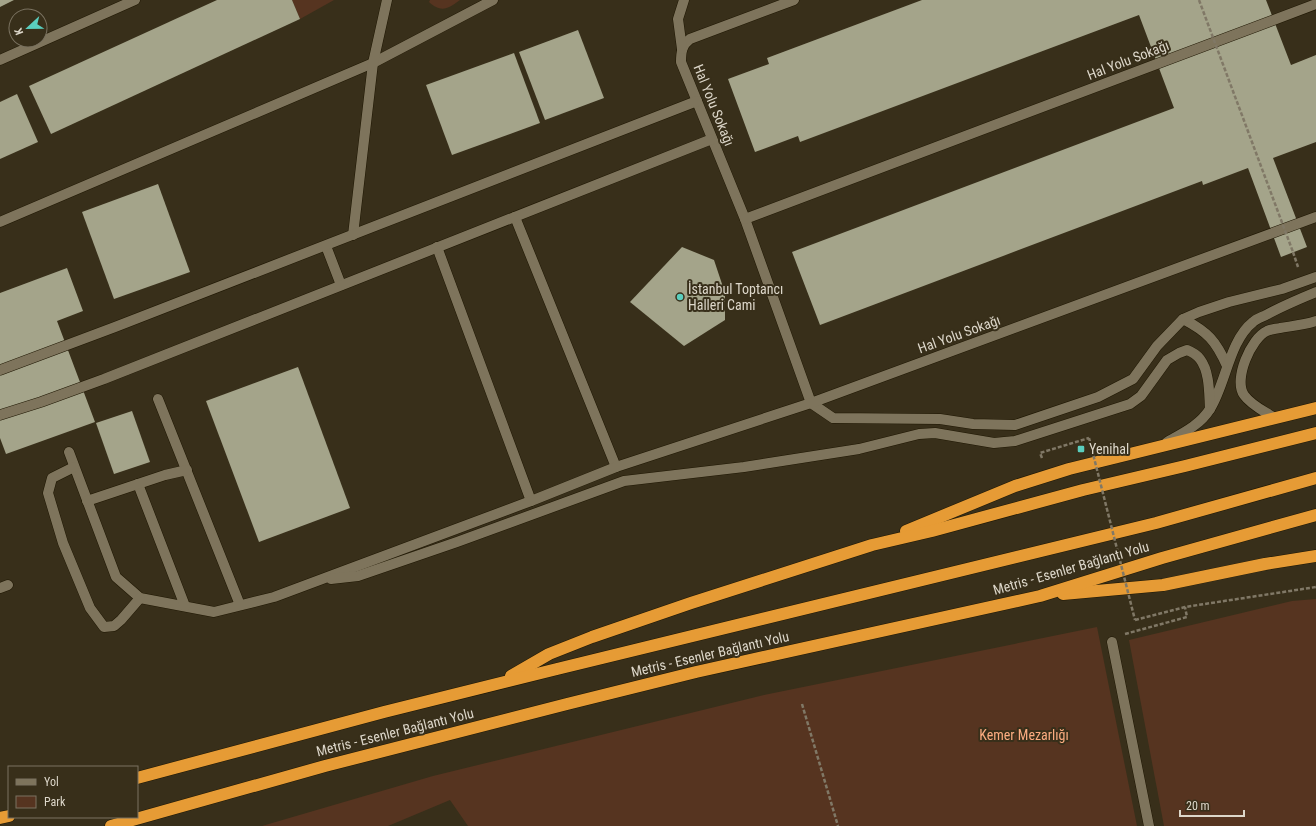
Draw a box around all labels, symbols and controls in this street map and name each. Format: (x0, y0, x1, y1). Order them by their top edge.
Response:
north arrow (8, 8, 48, 48)
text: K (12, 25, 26, 37)
street label: Hal Yolu Sokağı (1085, 37, 1171, 83)
street label: Hal Yolu Sokağı (690, 62, 738, 148)
place label: İstanbul Toptancı Halleri Cami (688, 281, 783, 313)
marker: İstanbul Toptancı Halleri Cami (675, 292, 685, 302)
street label: Hal Yolu Sokağı (916, 312, 1002, 356)
place label: Yenihal (1089, 441, 1129, 457)
marker: Yenihal (1076, 444, 1086, 454)
street label: Metris - Esenler Bağlantı Yolu (991, 538, 1151, 598)
street label: Metris - Esenler Bağlantı Yolu (630, 628, 790, 680)
street label: Metris - Esenler Bağlantı Yolu (315, 705, 475, 759)
park label: Kemer Mezarlığı (979, 727, 1069, 743)
legend (8, 766, 138, 818)
text: Yol (44, 775, 59, 789)
scale bar (1180, 792, 1244, 818)
text: Park (44, 795, 66, 809)
text: 20 m (1186, 799, 1210, 813)

